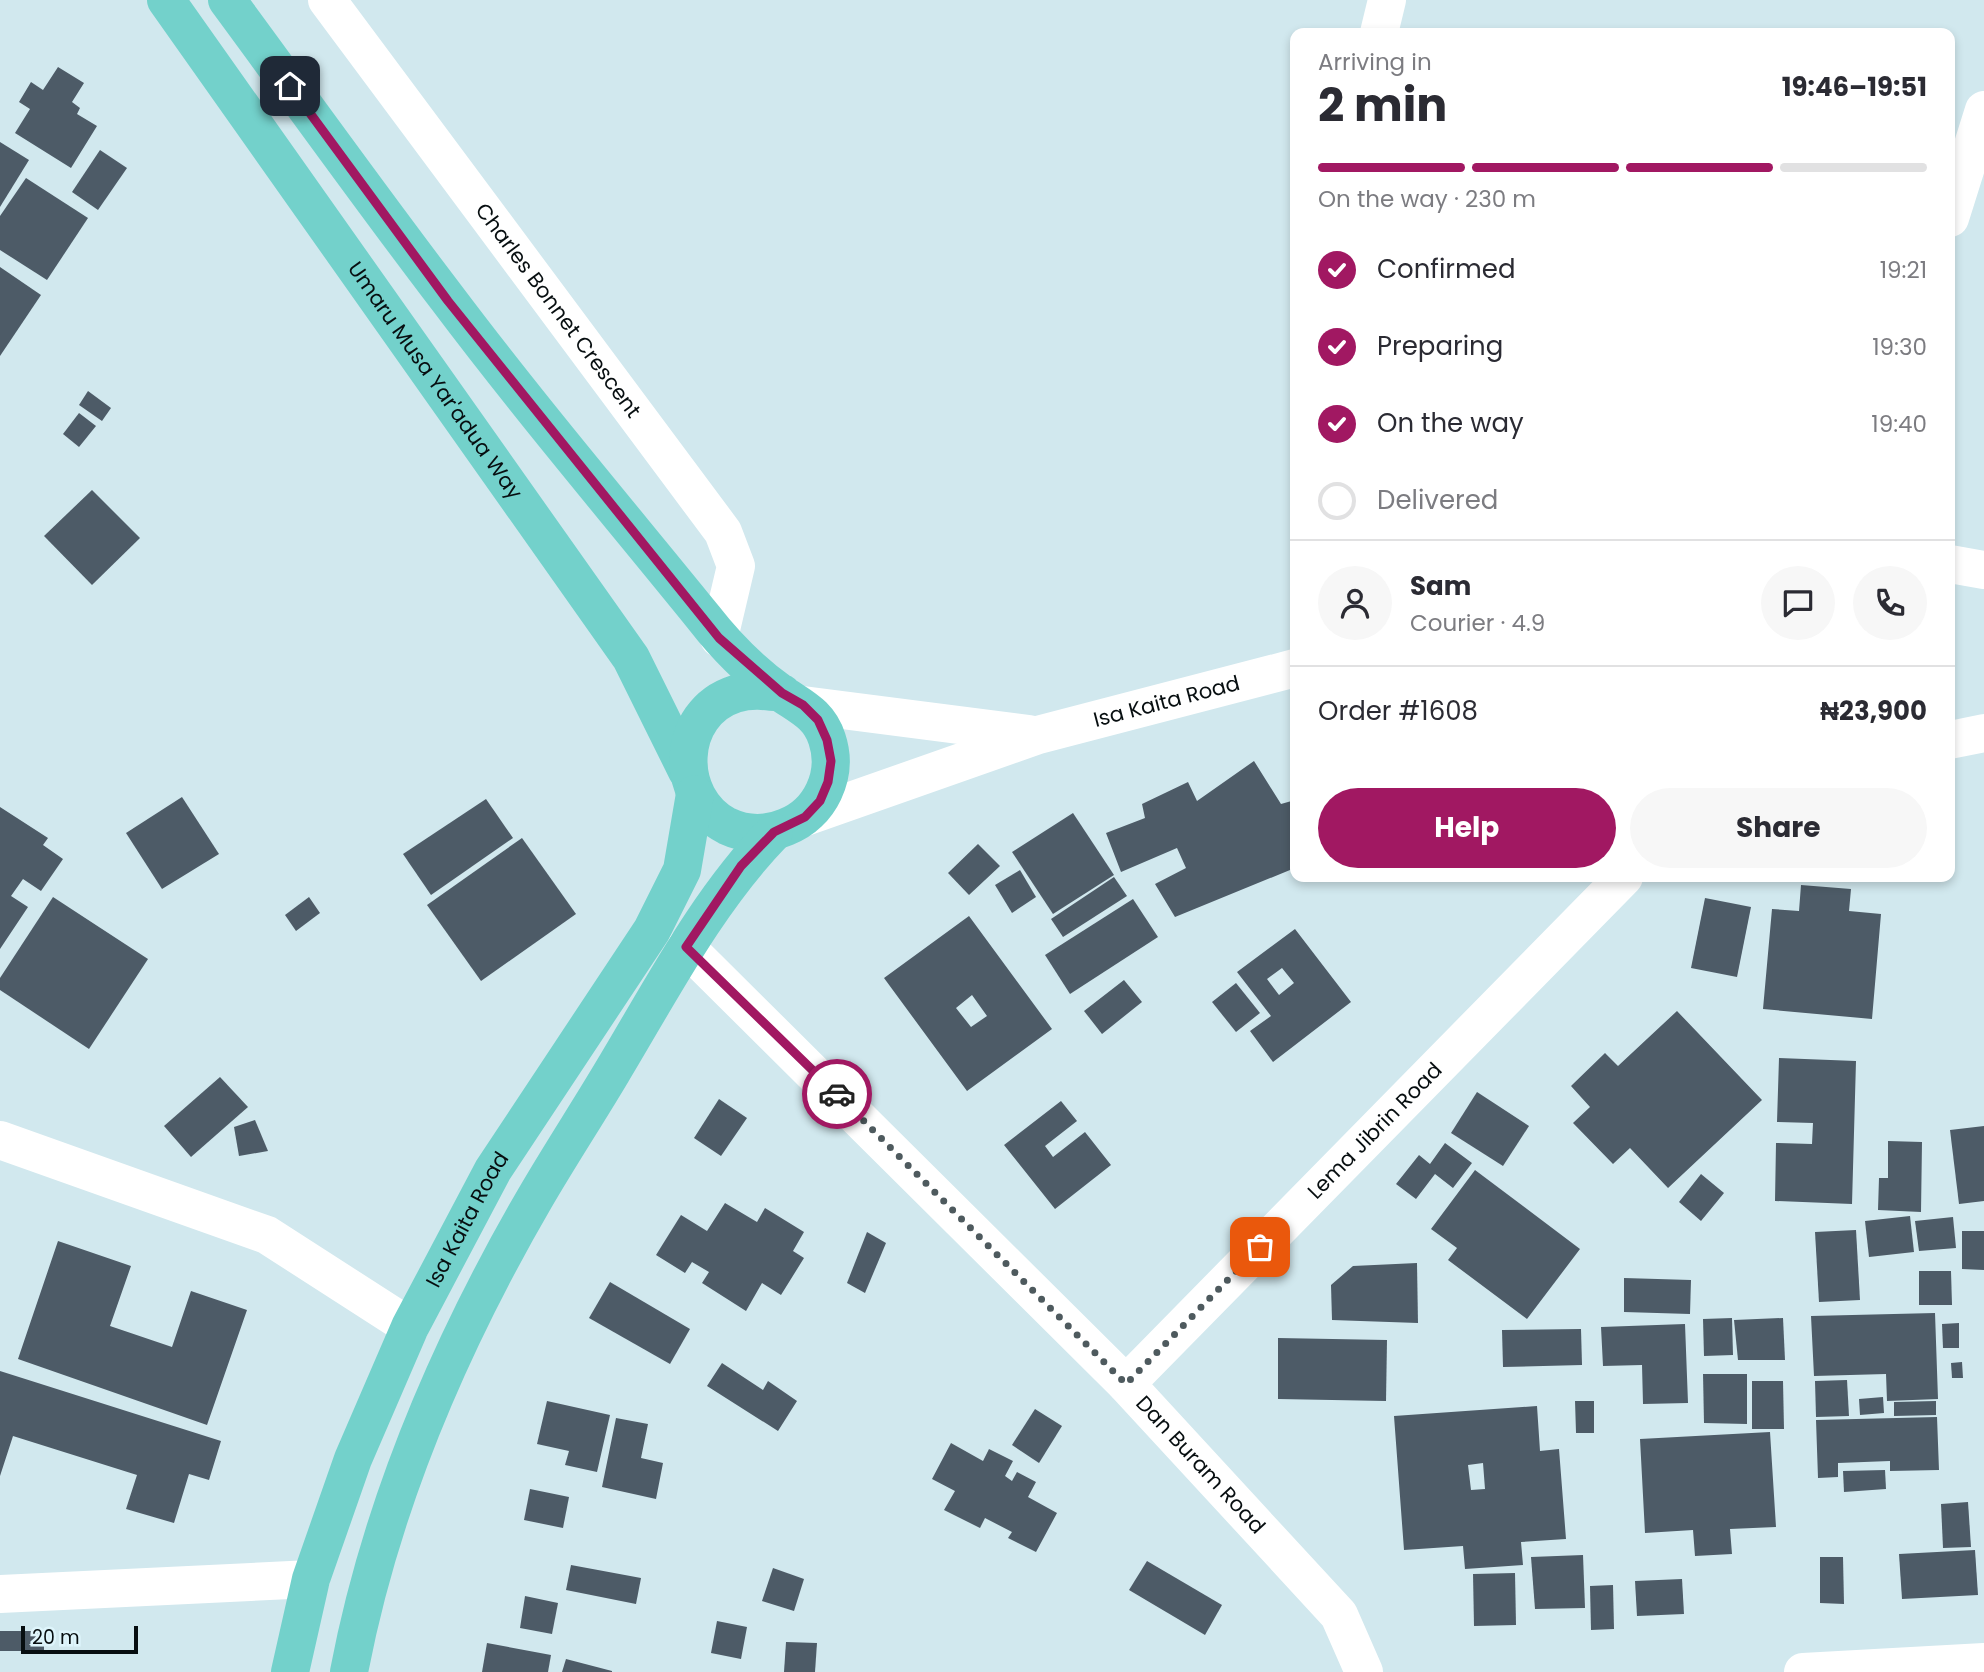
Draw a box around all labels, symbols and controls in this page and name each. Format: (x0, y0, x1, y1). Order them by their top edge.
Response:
text: Arriving in (1318, 46, 1432, 78)
pin (260, 56, 320, 116)
icon: home (271, 67, 309, 105)
text: 19:46–19:51 (1782, 69, 1927, 105)
text: 2 min (1318, 73, 1447, 137)
text: On the way · 230 m (1318, 183, 1536, 215)
street label: Charles Bonnet Crescent (469, 197, 648, 423)
icon: check (1318, 251, 1356, 289)
text: Confirmed (1377, 251, 1515, 287)
text: 19:21 (1880, 254, 1927, 286)
street label: Umaru Musa Yar'adua Way (341, 255, 530, 505)
icon: check (1318, 328, 1356, 366)
text: Preparing (1377, 328, 1503, 364)
text: 19:30 (1872, 331, 1927, 363)
icon: check (1318, 405, 1356, 443)
text: On the way (1377, 405, 1524, 441)
text: 19:40 (1871, 408, 1927, 440)
text: Delivered (1377, 482, 1498, 518)
button: person (1318, 566, 1392, 640)
button: chat (1761, 566, 1835, 640)
button: phone (1853, 566, 1927, 640)
text: Sam (1410, 568, 1471, 604)
text: Courier · 4.9 (1410, 607, 1545, 639)
street label: Isa Kaita Road (1090, 668, 1243, 734)
text: Order #1608 (1318, 693, 1478, 729)
text: ₦23,900 (1820, 693, 1927, 729)
button: Help (1318, 788, 1616, 868)
button: Share (1630, 788, 1927, 868)
street label: Lema Jibrin Road (1301, 1056, 1448, 1205)
courier (802, 1059, 872, 1129)
icon: car (818, 1075, 856, 1113)
street label: Isa Kaita Road (419, 1146, 515, 1292)
pin (1230, 1217, 1290, 1277)
icon: bag (1241, 1228, 1279, 1266)
street label: Dan Buram Road (1130, 1389, 1272, 1540)
scale bar (21, 1623, 138, 1655)
text: 20 m (32, 1624, 80, 1651)

